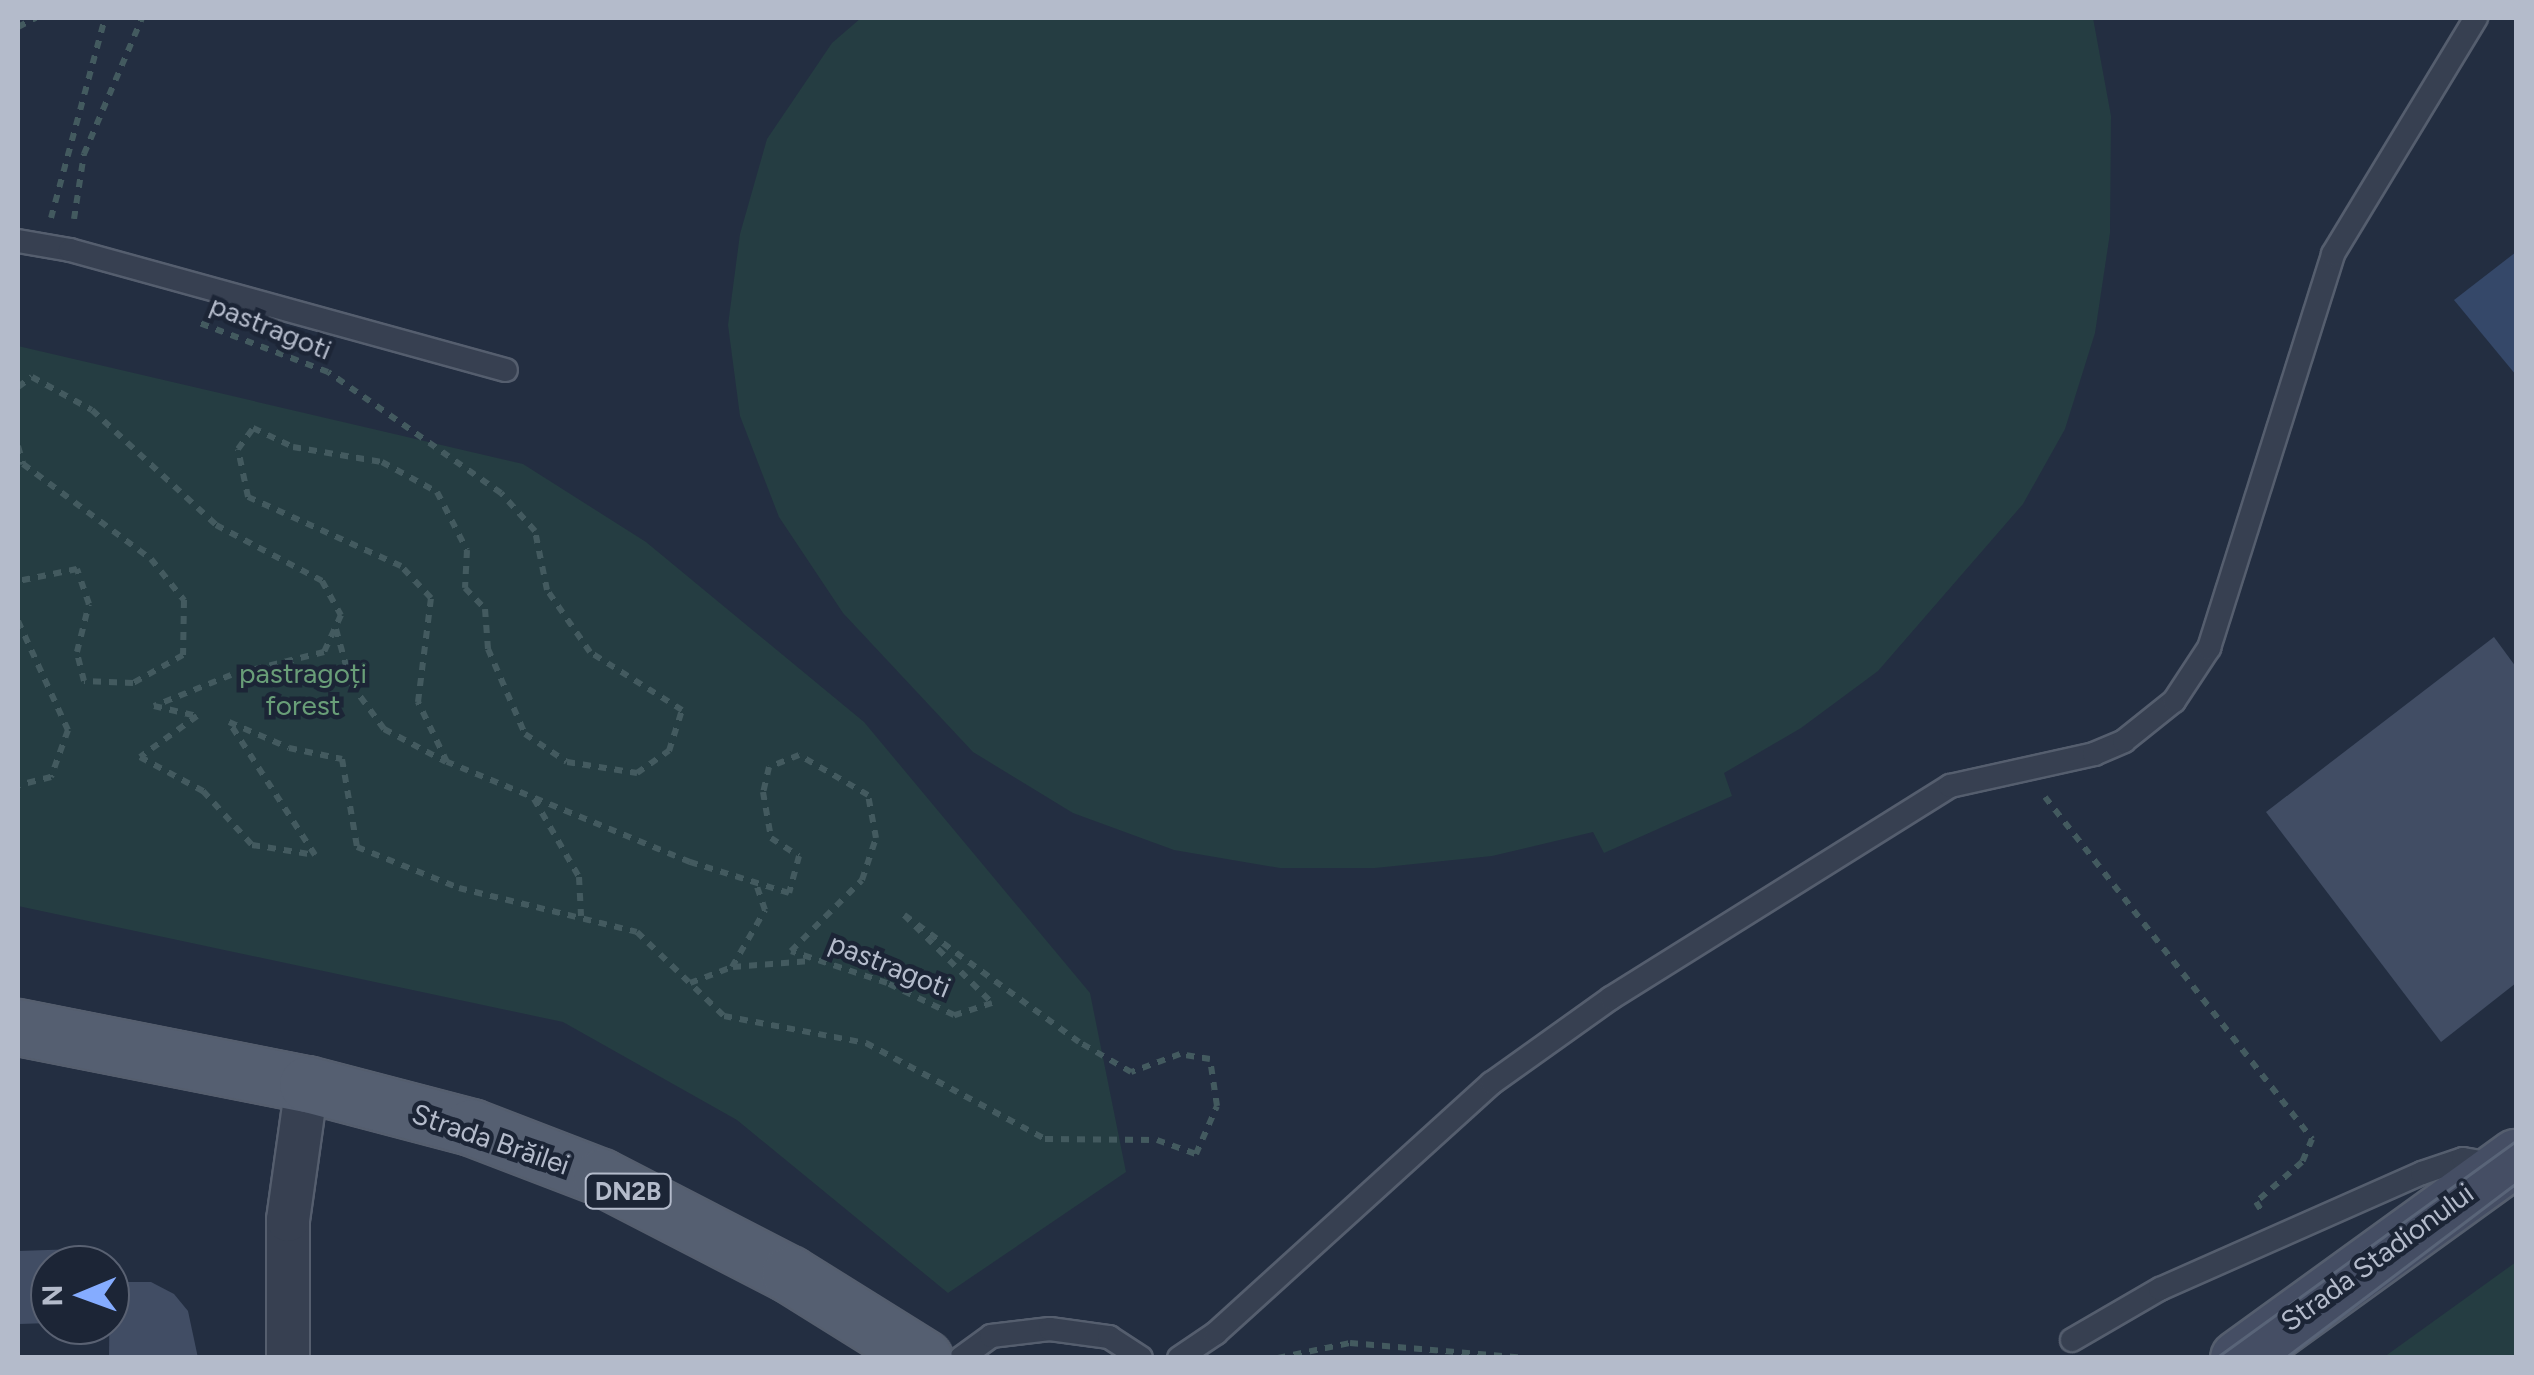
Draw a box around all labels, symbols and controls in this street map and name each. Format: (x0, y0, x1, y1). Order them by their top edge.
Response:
street label: pastragoti (205, 287, 337, 367)
park label: pastragoți forest (239, 656, 367, 722)
street label: pastragoti (824, 925, 956, 1005)
street label: Strada Brăilei (408, 1096, 574, 1182)
road number: DN2B (583, 1171, 673, 1211)
street label: Strada Stadionului (2274, 1176, 2480, 1338)
north arrow (30, 1245, 130, 1345)
text: N (35, 1284, 69, 1307)

